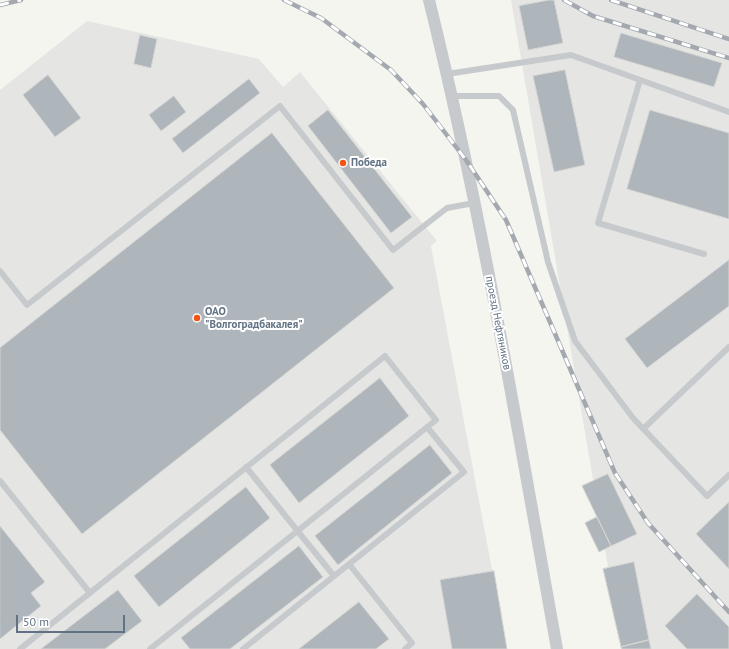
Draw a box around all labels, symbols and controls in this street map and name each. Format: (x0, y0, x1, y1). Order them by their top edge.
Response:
place label: Победа (351, 156, 387, 170)
marker: Победа (338, 158, 348, 168)
street label: проезд Нефтяников (482, 275, 514, 371)
place label: ОАО "Волгоградбакалея" (205, 305, 303, 331)
marker: ОАО "Волгоградбакалея" (192, 313, 202, 323)
scale bar (18, 607, 127, 633)
text: 50 m (23, 614, 49, 629)

